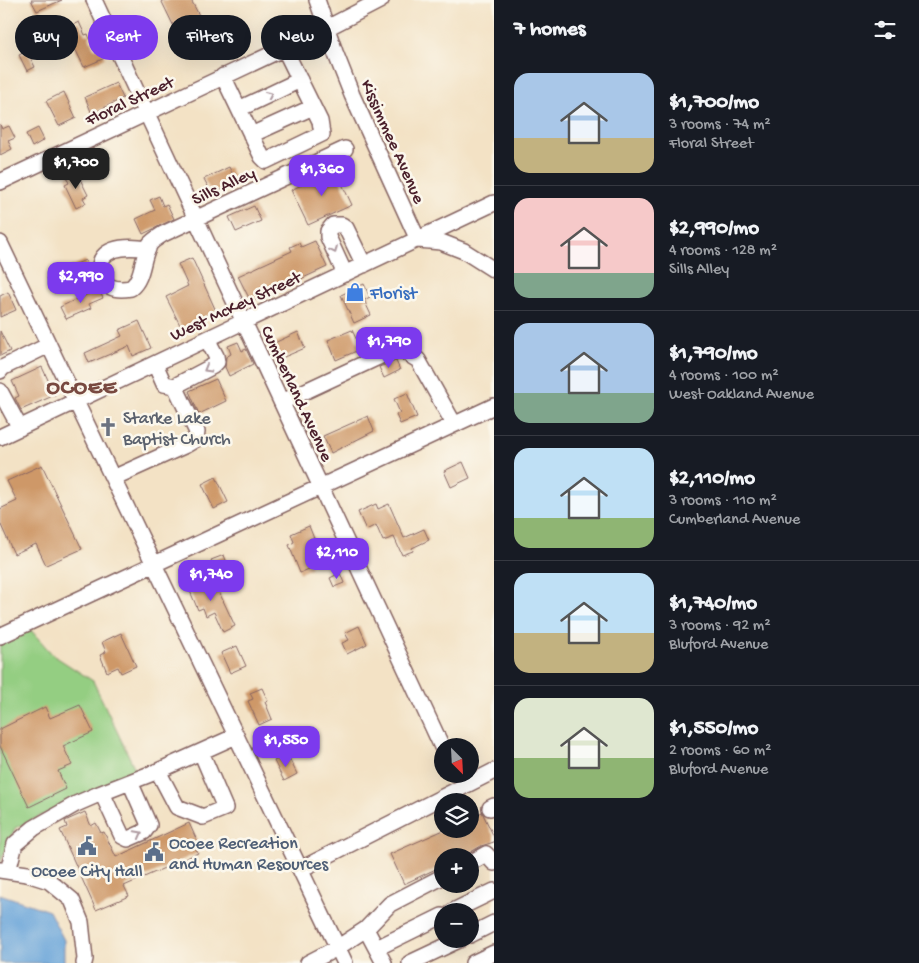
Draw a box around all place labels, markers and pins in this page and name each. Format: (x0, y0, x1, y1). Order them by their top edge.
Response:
pin: $1,700 (35, 148, 117, 190)
pin: $1,360 (281, 154, 363, 197)
pin: $2,990 (40, 262, 122, 304)
shop icon: Florist (344, 281, 366, 303)
place label: Florist (369, 284, 418, 305)
pin: $1,790 (348, 326, 430, 369)
place label: Starke Lake Baptist Church (122, 409, 231, 451)
church icon: Starke Lake Baptist Church (97, 416, 119, 438)
pin: $2,110 (296, 538, 378, 580)
pin: $1,740 (170, 560, 252, 602)
pin: $1,550 (245, 726, 327, 768)
place label: Ocoee Recreation and Human Resources (169, 834, 330, 876)
public building icon: Ocoee City Hall (76, 835, 98, 857)
public building icon: Ocoee Recreation and Human Resources (143, 841, 165, 863)
place label: Ocoee City Hall (31, 862, 143, 883)

